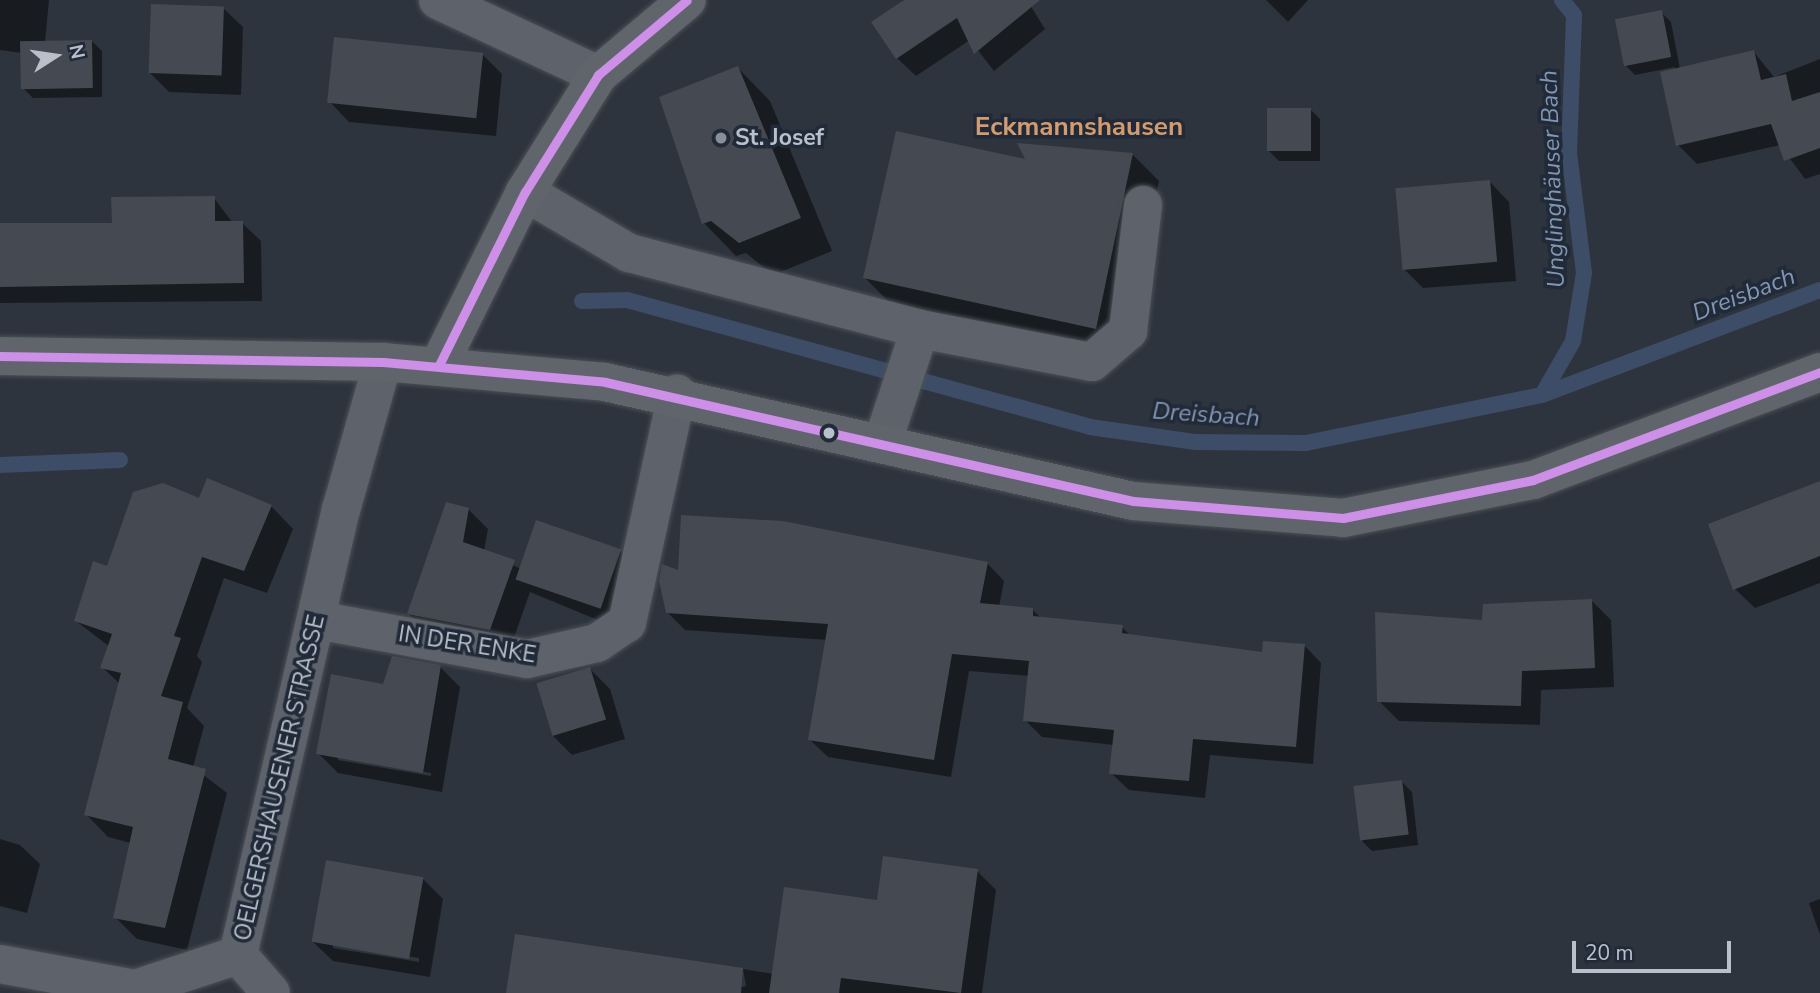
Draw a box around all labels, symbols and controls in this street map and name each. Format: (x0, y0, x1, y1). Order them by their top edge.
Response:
north arrow (21, 21, 91, 91)
text: N (62, 42, 91, 61)
water label: Unglinghäuser Bach (1535, 70, 1571, 288)
district label: Eckmannshausen (975, 111, 1183, 143)
place label: St. Josef (735, 124, 824, 152)
marker: St. Josef (713, 130, 729, 146)
water label: Dreisbach (1689, 262, 1799, 328)
water label: Dreisbach (1151, 397, 1261, 433)
unlabelled marker (822, 426, 836, 440)
street label: OELGERSHAUSENER STRASSE (229, 612, 331, 944)
street label: IN DER ENKE (396, 621, 538, 669)
scale bar (1575, 926, 1734, 970)
text: 20 m (1585, 939, 1634, 967)

